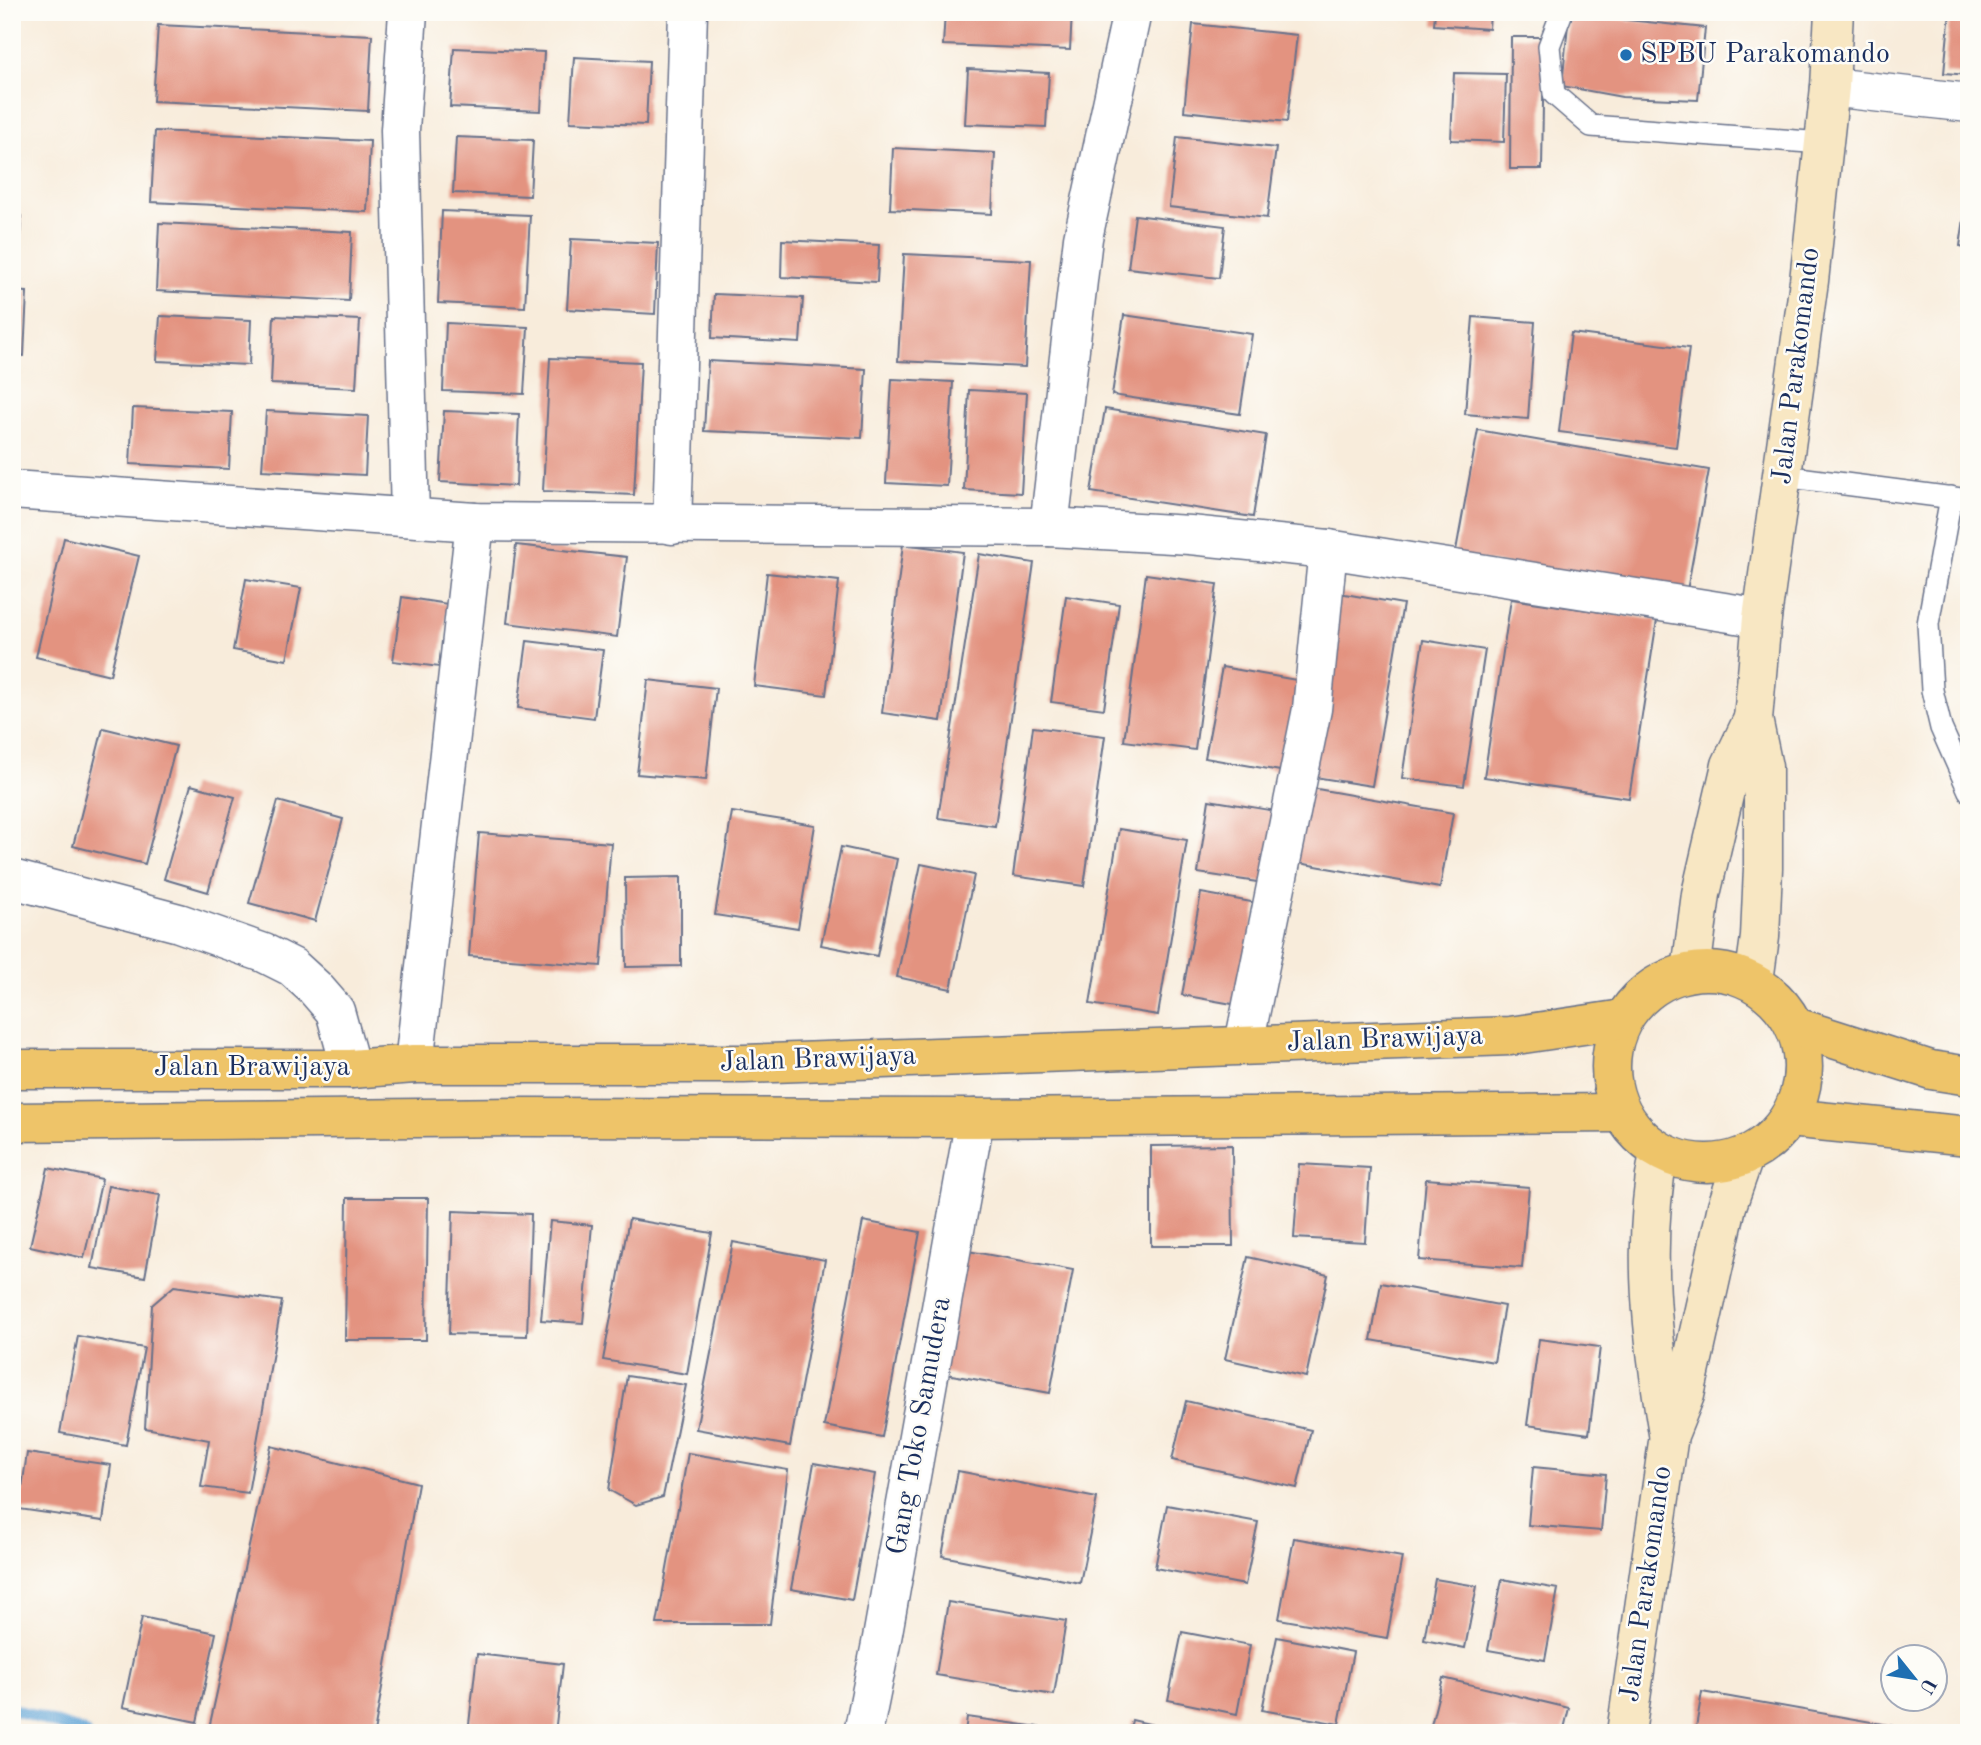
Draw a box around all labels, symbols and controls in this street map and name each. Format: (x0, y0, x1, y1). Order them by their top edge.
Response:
place label: SPBU Parakomando (1640, 41, 1890, 69)
marker: SPBU Parakomando (1618, 47, 1634, 63)
street label: Jalan Parakomando (1769, 246, 1825, 486)
street label: Jalan Brawijaya (1286, 1023, 1484, 1057)
street label: Jalan Brawijaya (719, 1043, 917, 1077)
street label: Jalan Brawijaya (154, 1054, 350, 1082)
street label: Gang Toko Samudera (884, 1295, 957, 1557)
street label: Jalan Parakomando (1617, 1464, 1677, 1704)
north arrow (1880, 1644, 1950, 1714)
text: U (1915, 1674, 1939, 1697)

